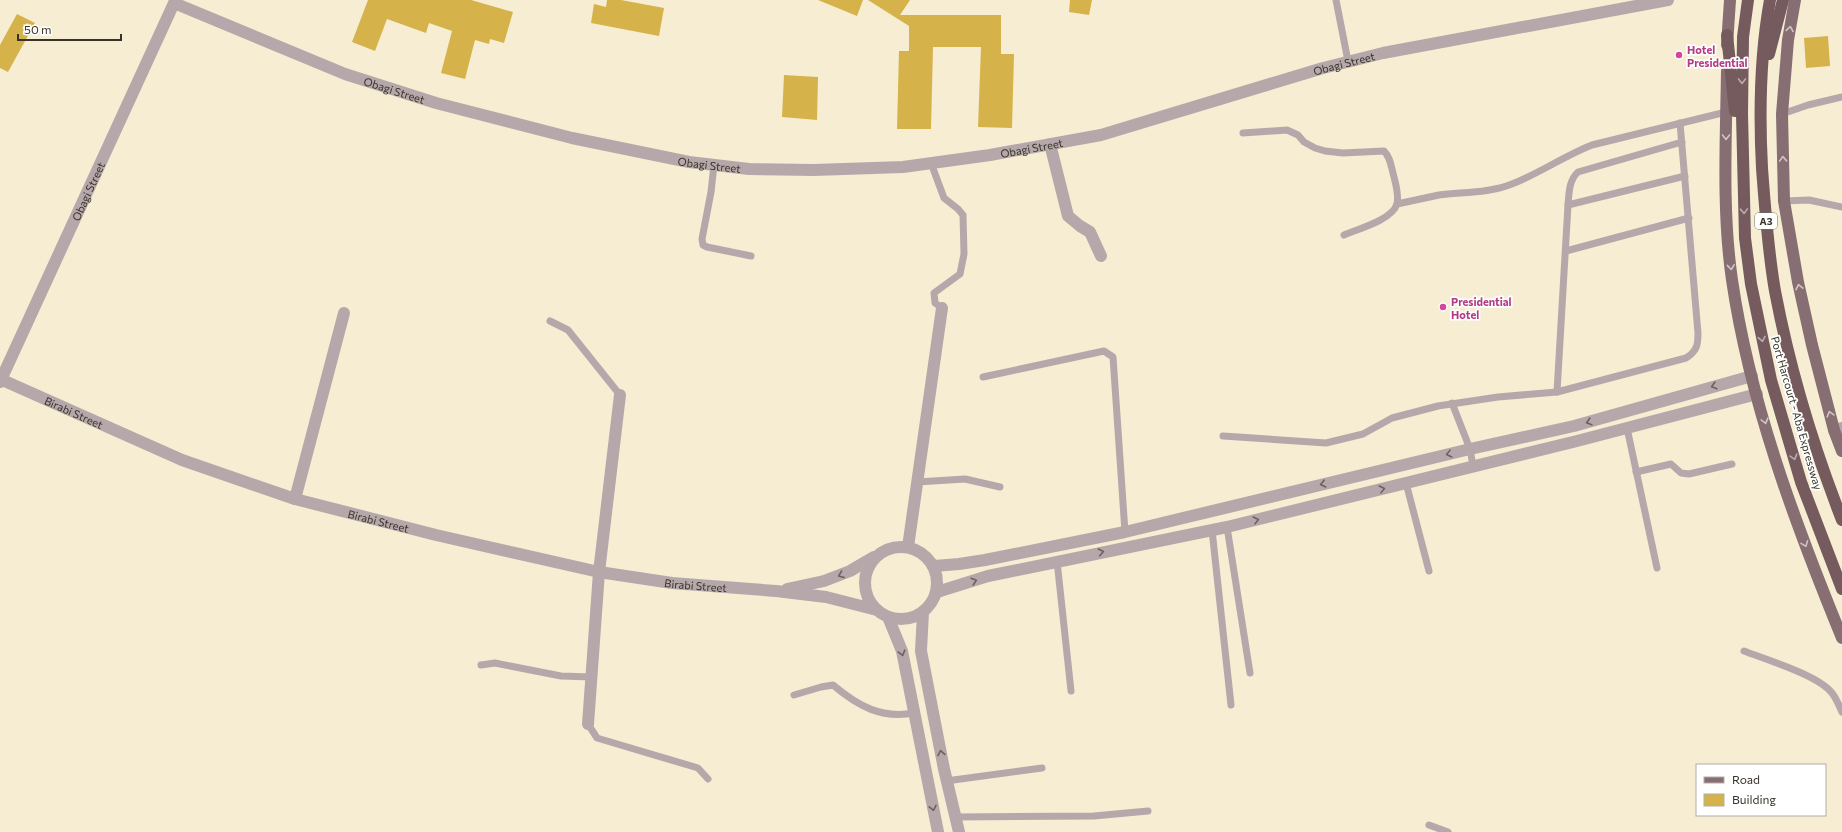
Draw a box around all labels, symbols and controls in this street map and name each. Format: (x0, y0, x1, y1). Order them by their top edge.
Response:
scale bar (18, 16, 121, 42)
text: 50 m (24, 22, 52, 36)
one-way arrow (1785, 26, 1794, 32)
place label: Hotel Presidential (1687, 43, 1748, 69)
street label: Obagi Street (1311, 49, 1377, 77)
marker: Hotel Presidential (1674, 50, 1684, 60)
street label: Obagi Street (362, 74, 427, 106)
one-way arrow (1738, 78, 1746, 84)
one-way arrow (1722, 134, 1730, 140)
street label: Obagi Street (999, 135, 1064, 160)
street label: Obagi Street (677, 153, 742, 175)
one-way arrow (1779, 156, 1787, 162)
street label: Obagi Street (69, 159, 107, 223)
one-way arrow (1740, 208, 1749, 214)
road number: A3 (1755, 213, 1777, 229)
one-way arrow (1726, 264, 1735, 270)
one-way arrow (1796, 284, 1804, 290)
place label: Presidential Hotel (1451, 295, 1512, 321)
marker: Presidential Hotel (1438, 302, 1448, 312)
street label: Port Harcourt - Aba Expressway (1769, 335, 1825, 492)
one-way arrow (1757, 336, 1766, 342)
one-way arrow (1711, 381, 1718, 390)
street label: Birabi Street (43, 393, 106, 431)
one-way arrow (1826, 410, 1835, 417)
one-way arrow (1586, 417, 1593, 426)
one-way arrow (1760, 417, 1769, 424)
one-way arrow (1446, 449, 1453, 458)
one-way arrow (1789, 454, 1798, 461)
one-way arrow (1320, 480, 1326, 488)
one-way arrow (1378, 485, 1385, 494)
street label: Birabi Street (347, 506, 411, 534)
one-way arrow (1253, 517, 1259, 525)
one-way arrow (1800, 541, 1808, 548)
one-way arrow (1098, 549, 1104, 557)
one-way arrow (838, 570, 845, 578)
street label: Birabi Street (664, 575, 728, 594)
one-way arrow (971, 577, 978, 586)
one-way arrow (897, 649, 906, 656)
one-way arrow (937, 750, 945, 756)
legend (1696, 764, 1826, 816)
text: Road (1732, 772, 1760, 786)
text: Building (1732, 792, 1776, 806)
one-way arrow (928, 805, 936, 811)

